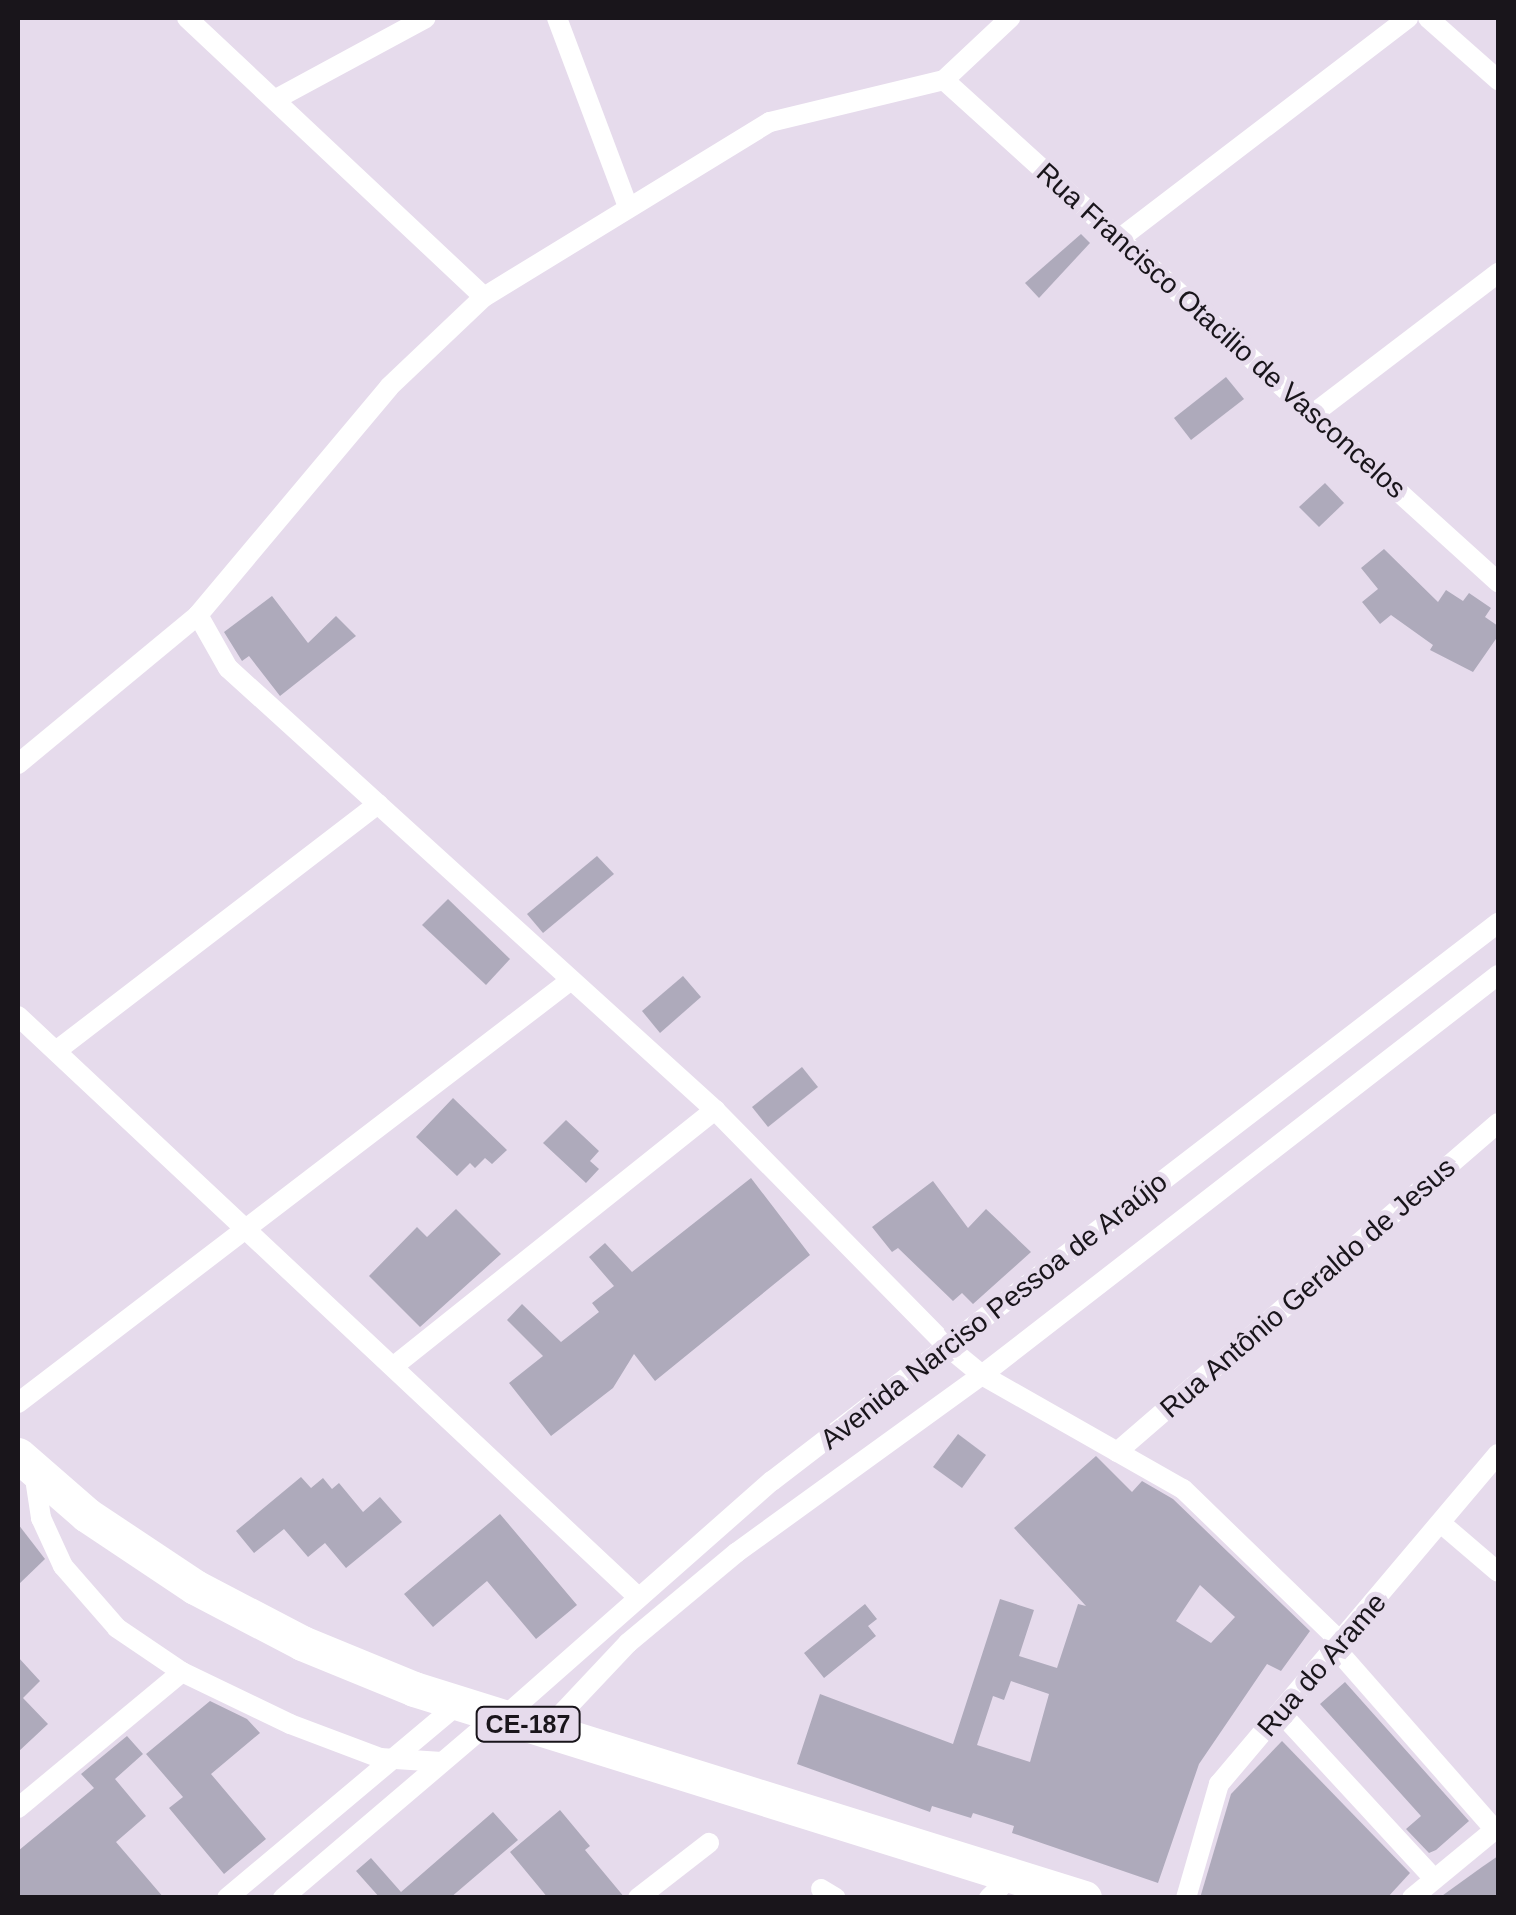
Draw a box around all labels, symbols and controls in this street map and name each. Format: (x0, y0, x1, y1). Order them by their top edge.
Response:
street label: Rua Francisco Otacilio de Vasconcelos (1030, 156, 1412, 506)
street label: Rua Antônio Geraldo de Jesus (1153, 1150, 1463, 1426)
street label: Avenida Narciso Pessoa de Araújo (813, 1165, 1175, 1457)
street label: Rua do Arame (1250, 1586, 1394, 1744)
road number: CE-187 (476, 1704, 580, 1744)

